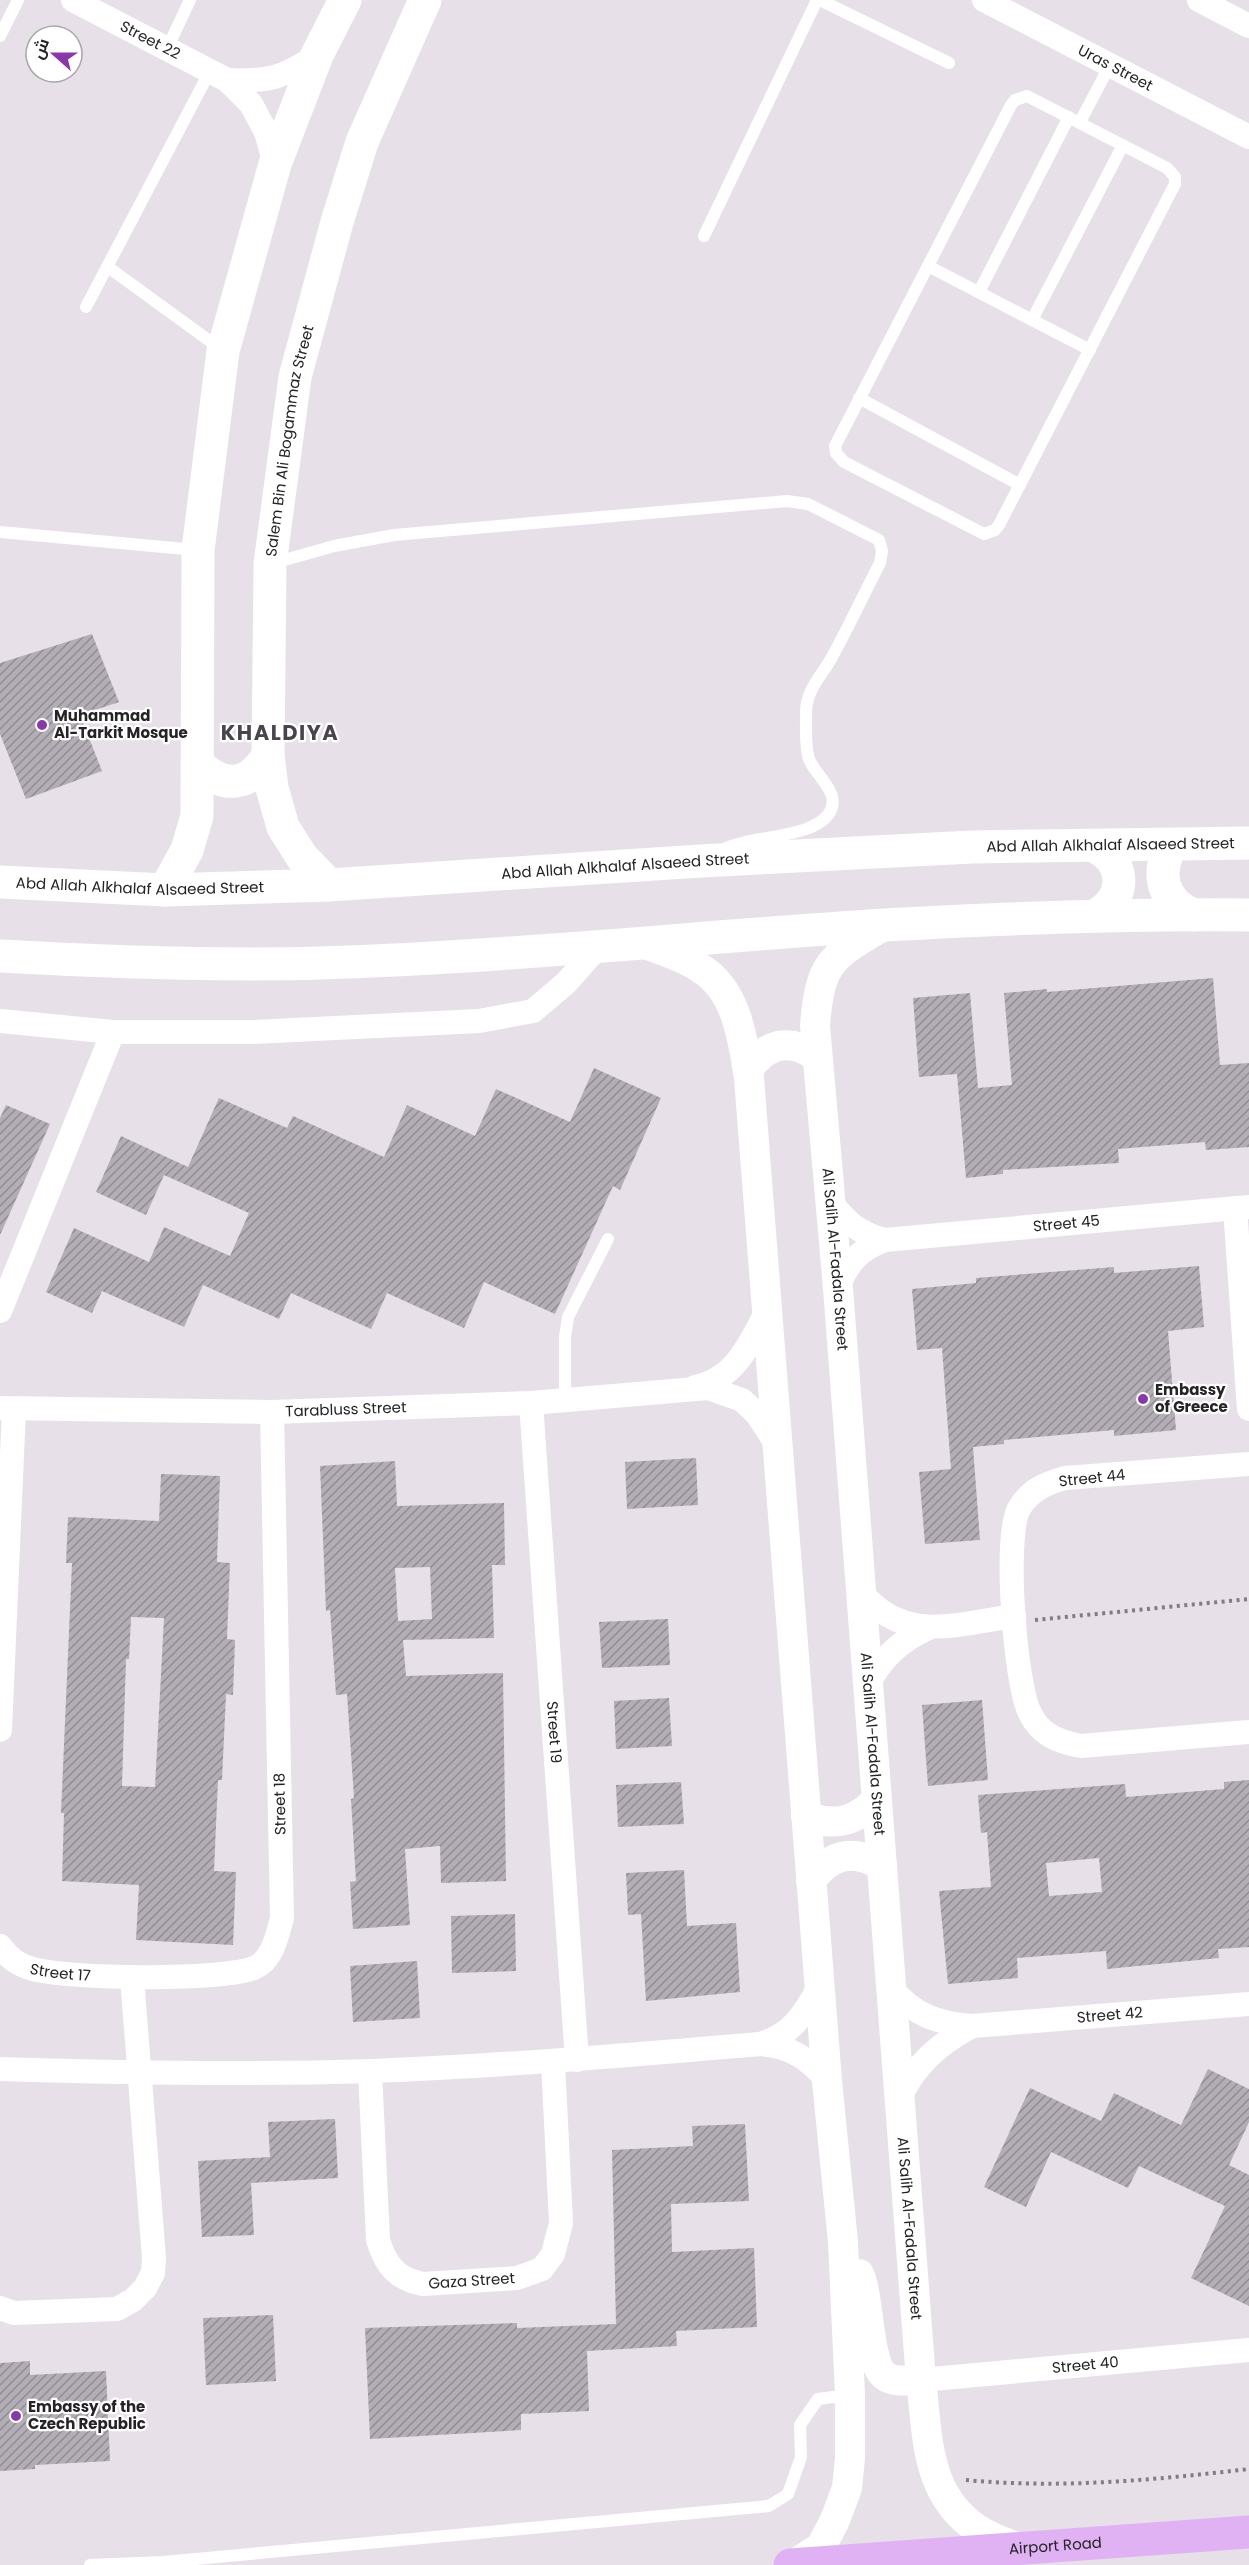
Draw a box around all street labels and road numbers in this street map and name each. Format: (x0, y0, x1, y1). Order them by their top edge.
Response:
street label: Street 22 (117, 15, 184, 64)
street label: Uras Street (1075, 39, 1157, 96)
street label: Salem Bin Ali Bogammaz Street (260, 323, 319, 558)
street label: Abd Allah Alkhalaf Alsaeed Street (986, 832, 1235, 857)
street label: Abd Allah Alkhalaf Alsaeed Street (500, 848, 750, 884)
street label: Abd Allah Alkhalaf Alsaeed Street (15, 872, 264, 900)
street label: Ali Salih Al-Fadala Street (817, 1167, 854, 1351)
street label: Street 45 (1032, 1210, 1101, 1237)
street label: Tarabluss Street (285, 1396, 407, 1422)
street label: Street 44 (1058, 1464, 1126, 1491)
street label: Ali Salih Al-Fadala Street (856, 1652, 891, 1836)
street label: Street 19 (542, 1700, 567, 1764)
street label: Street 18 (268, 1773, 291, 1835)
street label: Street 17 (28, 1958, 91, 1986)
street label: Street 42 (1076, 2001, 1144, 2028)
street label: Ali Salih Al-Fadala Street (893, 2136, 927, 2321)
street label: Gaza Street (428, 2267, 516, 2294)
street label: Street 40 (1051, 2351, 1120, 2378)
street label: Airport Road (1008, 2532, 1103, 2559)

